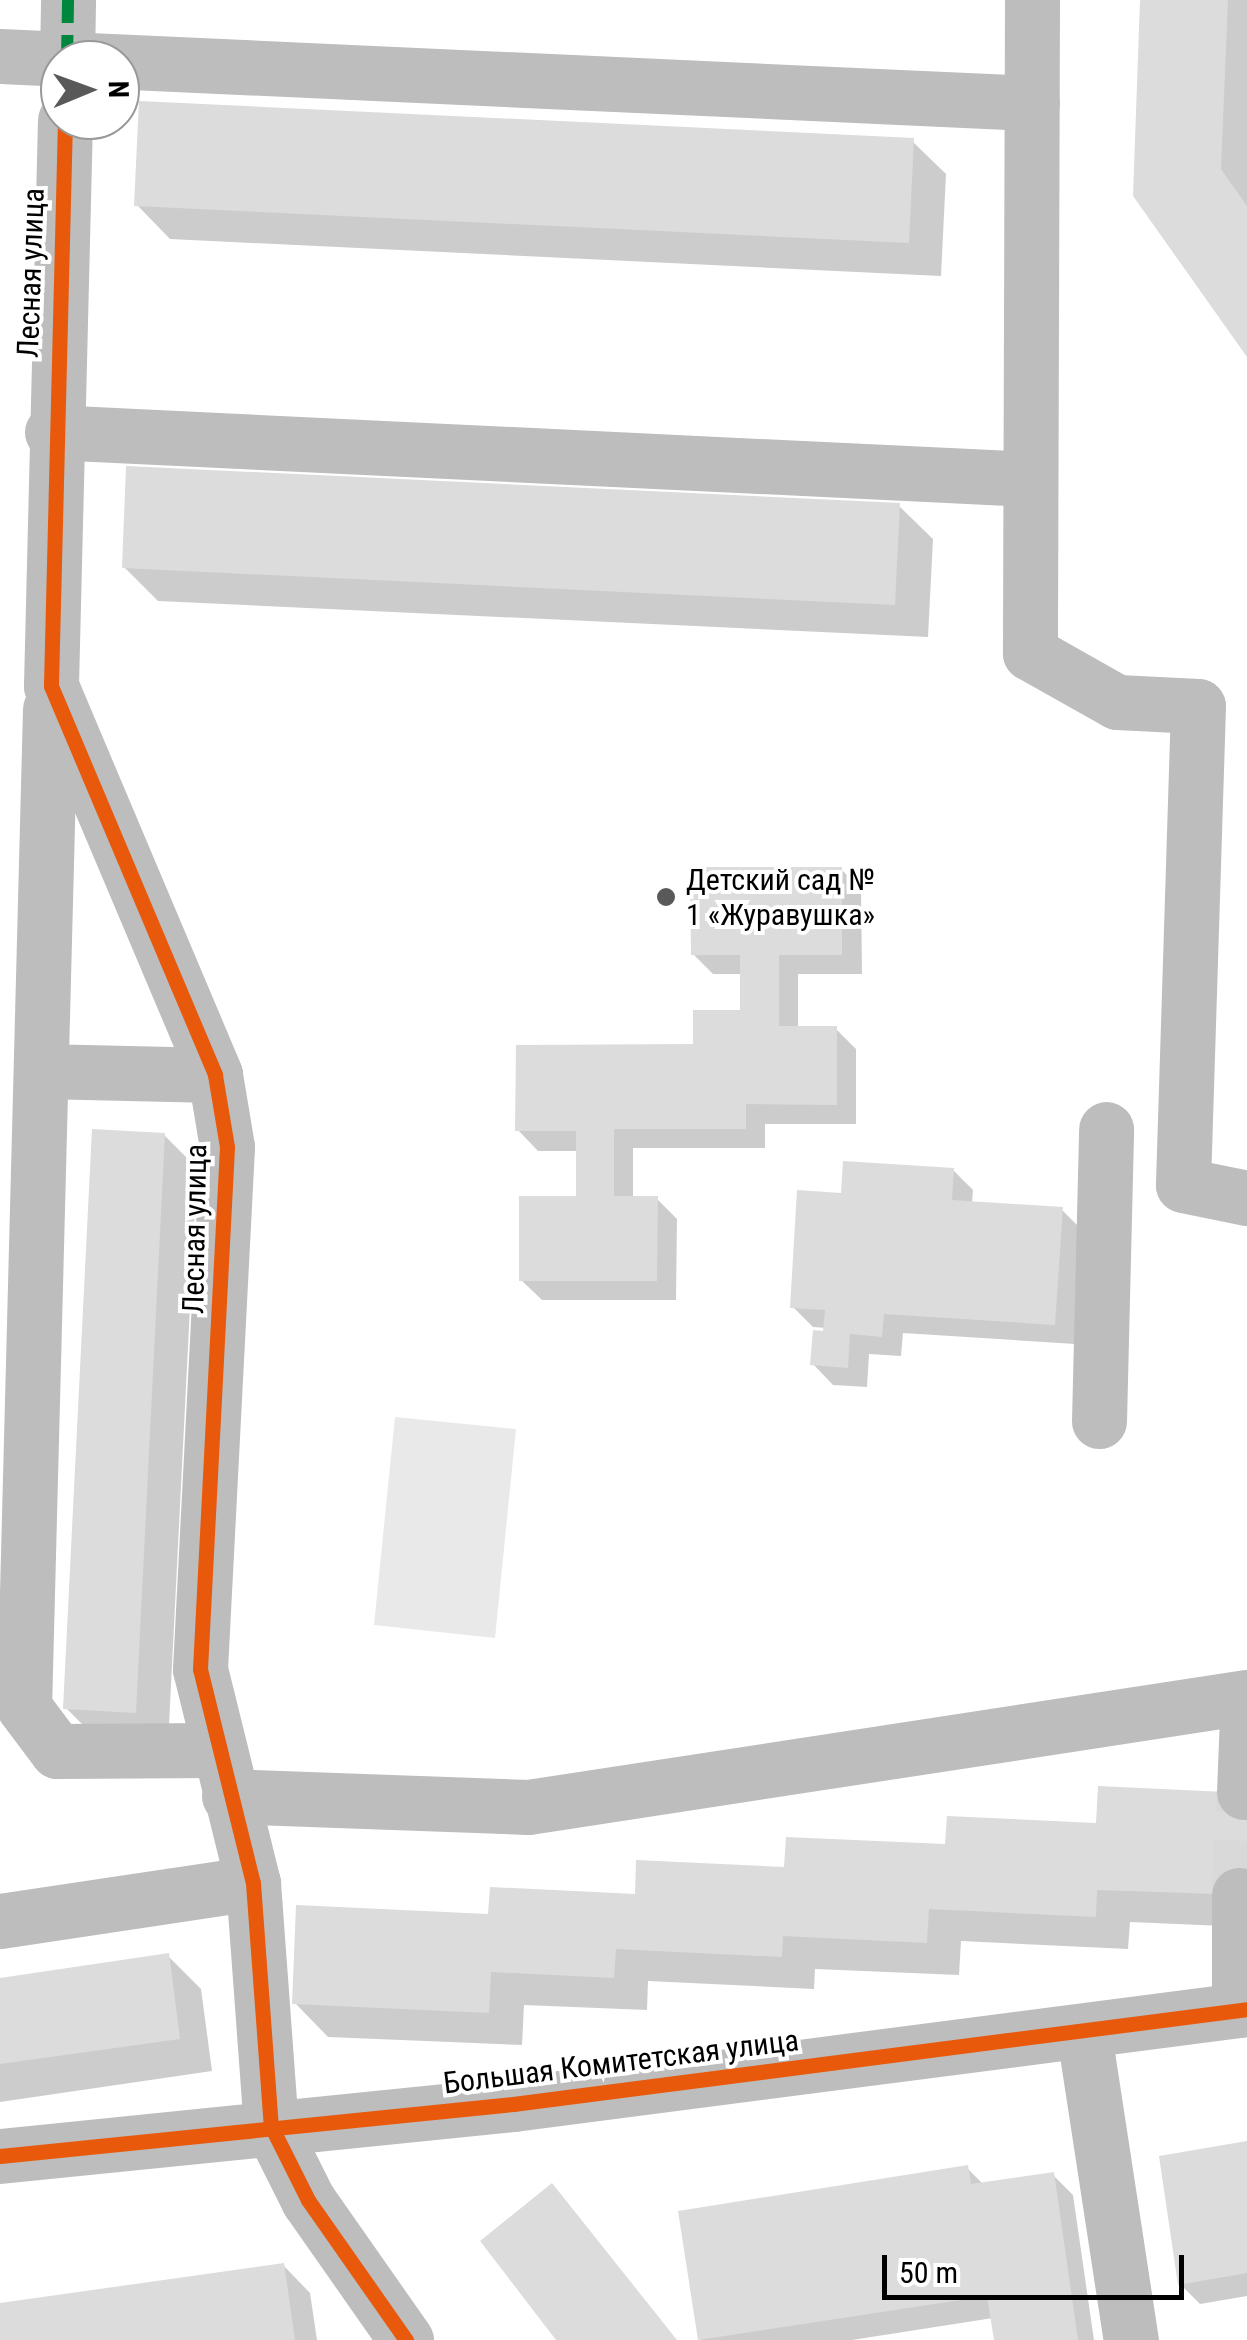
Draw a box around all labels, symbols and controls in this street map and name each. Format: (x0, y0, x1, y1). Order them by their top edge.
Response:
north arrow (40, 40, 140, 140)
text: N (102, 81, 135, 98)
street label: Лесная улица (10, 187, 52, 359)
place label: Детский сад № 1 «Журавушка» (686, 862, 875, 932)
marker: Детский сад № 1 «Журавушка» (655, 886, 677, 908)
street label: Лесная улица (176, 1144, 214, 1314)
street label: Большая Комитетская улица (441, 2022, 801, 2102)
scale bar (887, 2235, 1190, 2297)
text: 50 m (899, 2255, 958, 2290)

